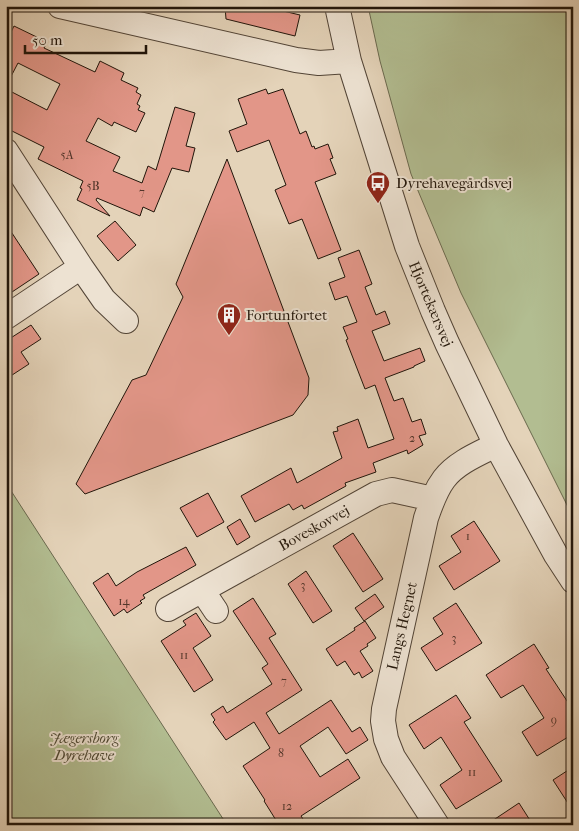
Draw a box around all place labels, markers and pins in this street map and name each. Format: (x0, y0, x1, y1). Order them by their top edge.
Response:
bus stop icon: Dyrehavegårdsvej (365, 170, 391, 204)
place label: Dyrehavegårdsvej (396, 174, 512, 192)
building icon: Fortunfortet (216, 302, 242, 336)
place label: Fortunfortet (246, 306, 328, 324)

